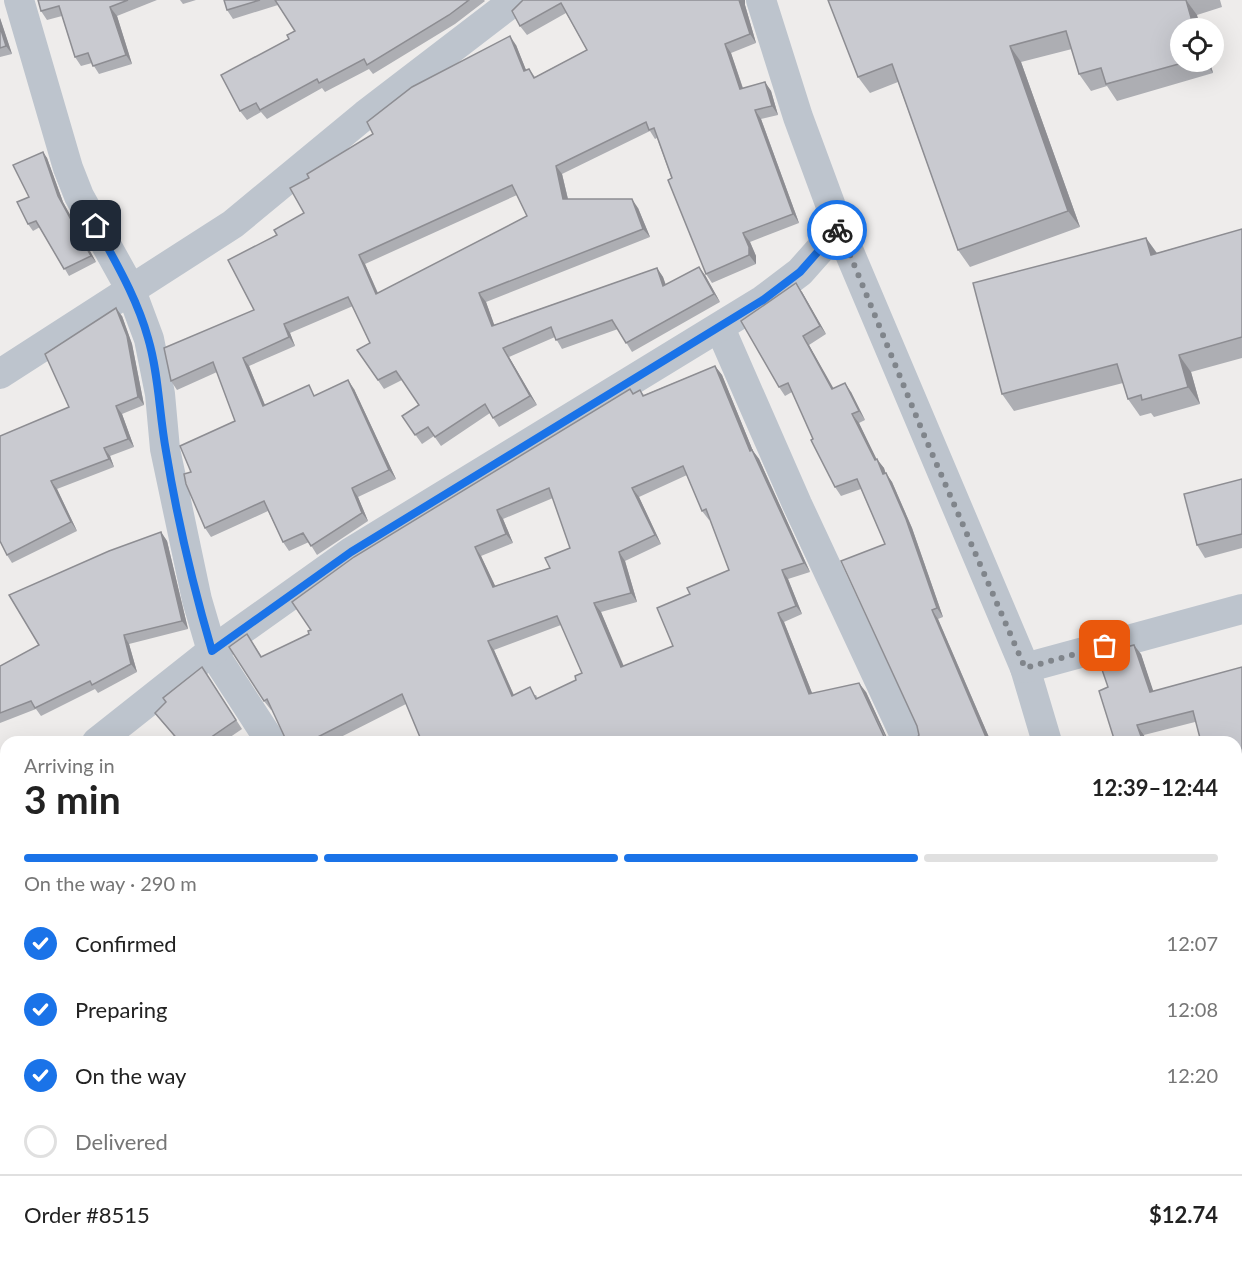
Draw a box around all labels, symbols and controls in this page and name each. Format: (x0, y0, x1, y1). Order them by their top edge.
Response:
map controls (1170, 18, 1224, 72)
button: locate (1170, 18, 1224, 72)
pin (70, 200, 121, 251)
courier (807, 200, 867, 260)
icon: home (79, 209, 112, 242)
icon: bike (821, 214, 854, 247)
pin (1079, 620, 1130, 671)
icon: bag (1088, 629, 1121, 662)
text: Arriving in (24, 753, 115, 777)
text: 12:39–12:44 (1092, 774, 1218, 801)
text: 3 min (24, 776, 121, 822)
text: On the way · 290 m (24, 871, 197, 895)
icon: check (24, 927, 57, 960)
text: Confirmed (75, 930, 177, 957)
text: 12:07 (1167, 931, 1218, 955)
icon: check (24, 993, 57, 1026)
text: Preparing (75, 996, 167, 1023)
text: 12:08 (1167, 997, 1218, 1021)
icon: check (24, 1059, 57, 1092)
text: On the way (75, 1062, 186, 1089)
text: 12:20 (1167, 1063, 1218, 1087)
text: Delivered (75, 1128, 168, 1155)
text: Order #8515 (24, 1201, 150, 1228)
text: $12.74 (1149, 1201, 1218, 1228)

